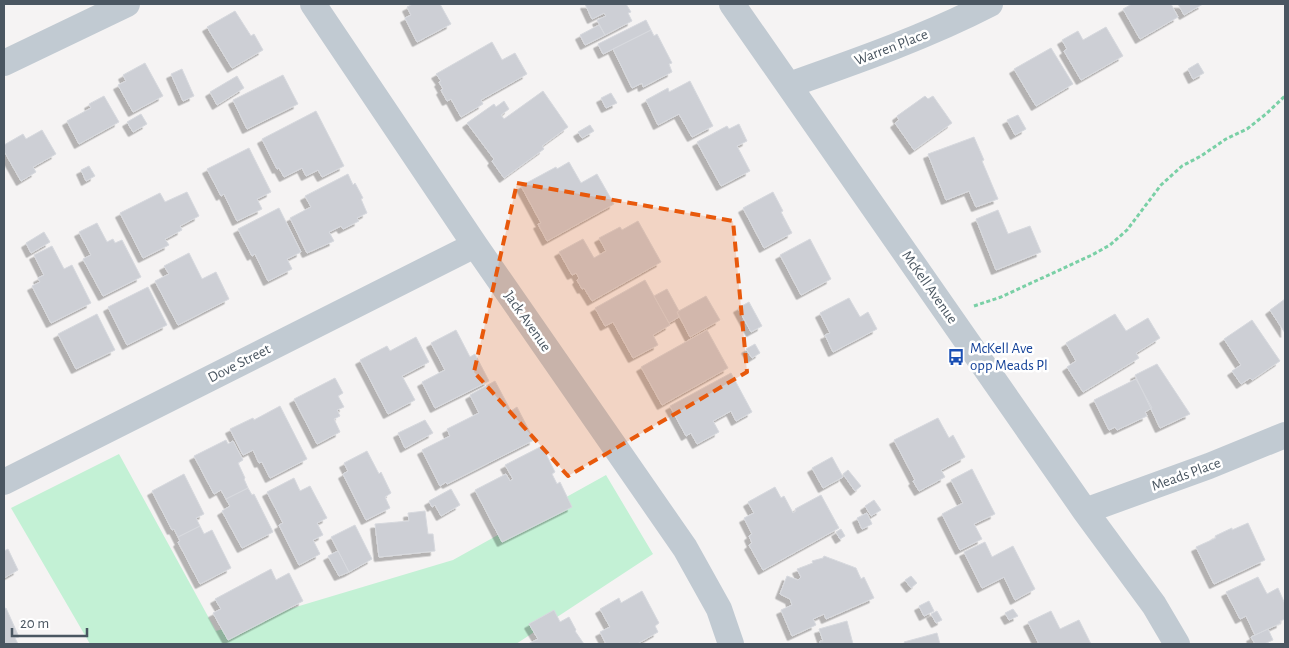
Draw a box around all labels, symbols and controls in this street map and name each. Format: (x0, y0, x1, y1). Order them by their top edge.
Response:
street label: Warren Place (852, 27, 930, 68)
street label: McKell Avenue (899, 248, 960, 327)
street label: Jack Avenue (501, 288, 554, 354)
street label: Dove Street (206, 341, 273, 385)
place label: McKell Ave opp Meads Pl (970, 341, 1048, 373)
bus stop icon: McKell Ave opp Meads Pl (946, 347, 966, 367)
street label: Meads Place (1150, 455, 1223, 494)
scale bar (12, 606, 88, 638)
text: 20 m (20, 616, 49, 631)

